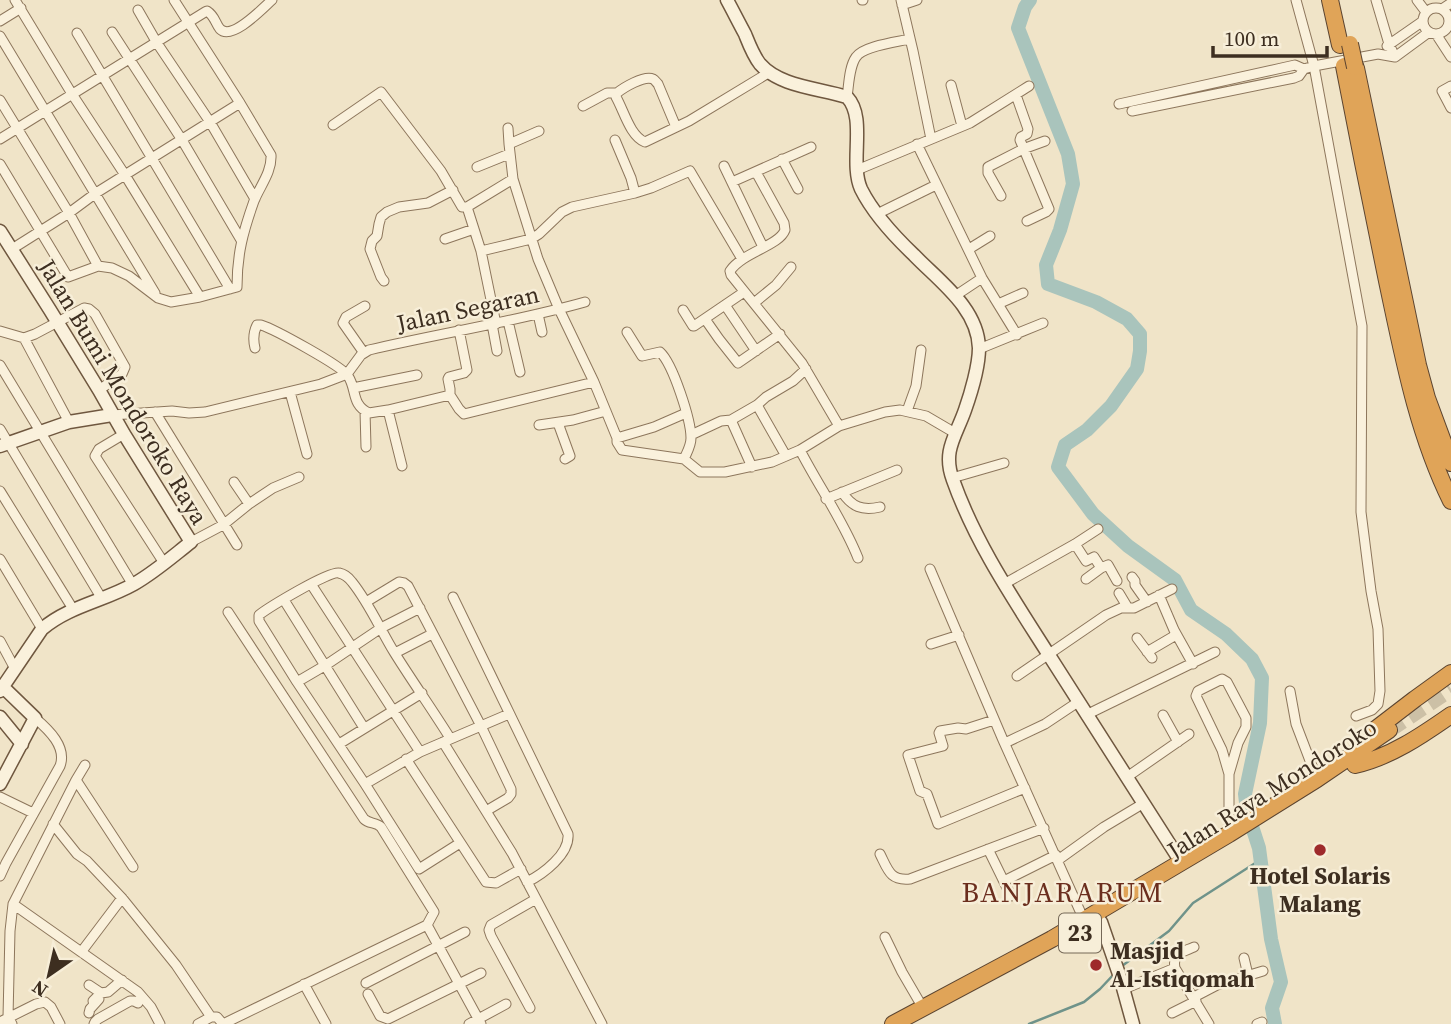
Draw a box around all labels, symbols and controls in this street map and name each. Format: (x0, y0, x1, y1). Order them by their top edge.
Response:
scale bar (1213, 14, 1327, 58)
text: 100 m (1224, 24, 1279, 53)
street label: Jalan Bumi Mondoroko Raya (30, 252, 216, 531)
street label: Jalan Segaran (393, 277, 542, 340)
street label: Jalan Raya Mondoroko (1160, 711, 1383, 867)
marker: Hotel Solaris Malang (1312, 842, 1328, 858)
place label: Hotel Solaris Malang (1249, 859, 1391, 920)
district label: BANJARARUM (962, 873, 1164, 911)
road number: 23 (1059, 914, 1101, 952)
place label: Masjid Al-Istiqomah (1110, 934, 1255, 995)
north arrow (14, 940, 84, 1010)
marker: Masjid Al-Istiqomah (1088, 957, 1104, 973)
text: N (26, 974, 53, 1004)

